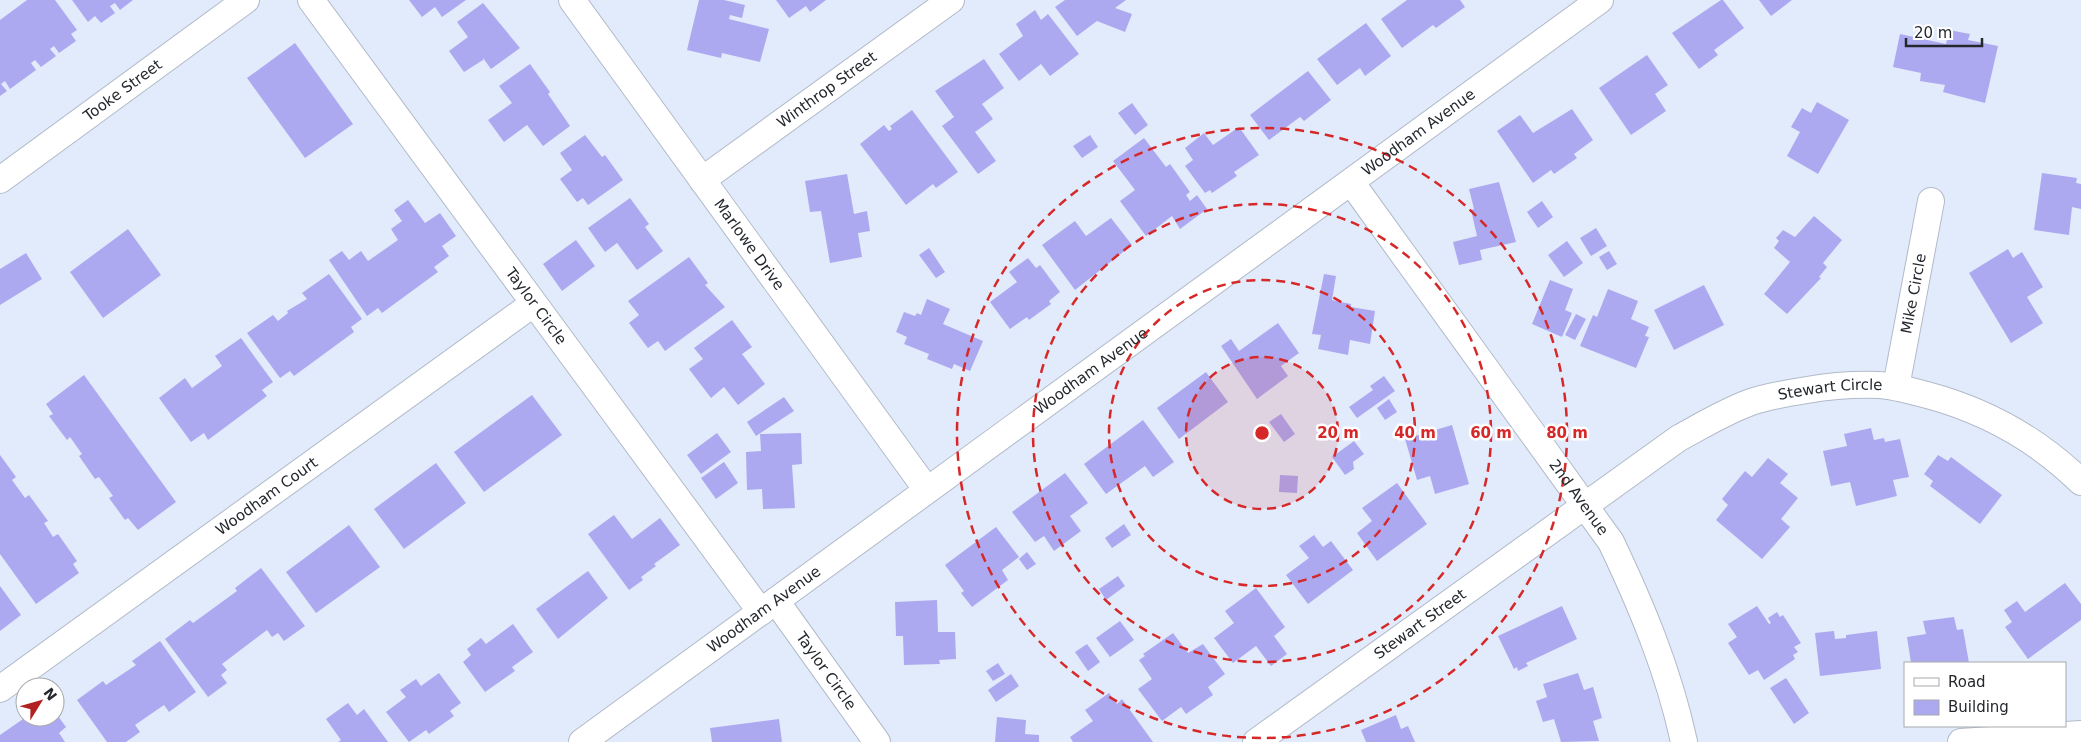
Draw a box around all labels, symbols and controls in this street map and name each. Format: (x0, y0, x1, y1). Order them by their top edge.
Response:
scale bar (1906, 15, 1982, 47)
text: 20 m (1914, 24, 1952, 42)
street label: Winthrop Street (773, 48, 880, 132)
street label: Tooke Street (79, 56, 166, 125)
street label: Woodham Avenue (1358, 85, 1479, 180)
street label: Marlowe Drive (710, 196, 788, 294)
street label: Mike Circle (1897, 252, 1930, 335)
street label: Taylor Circle (501, 263, 570, 348)
street label: Woodham Avenue (1031, 324, 1151, 418)
street label: Stewart Circle (1776, 376, 1883, 404)
centre of rings (1253, 424, 1271, 442)
text: 20 m (1317, 424, 1359, 442)
text: 40 m (1394, 424, 1436, 442)
text: 60 m (1470, 424, 1512, 442)
text: 80 m (1546, 424, 1588, 442)
street label: Woodham Court (212, 454, 321, 539)
street label: 2nd Avenue (1545, 456, 1612, 539)
street label: Woodham Avenue (704, 562, 824, 657)
street label: Stewart Street (1371, 585, 1469, 663)
street label: Taylor Circle (792, 628, 860, 713)
legend (1904, 662, 2066, 727)
text: Road (1948, 673, 1986, 691)
north arrow (15, 677, 65, 727)
text: N (40, 685, 60, 704)
text: Building (1948, 698, 2009, 716)

